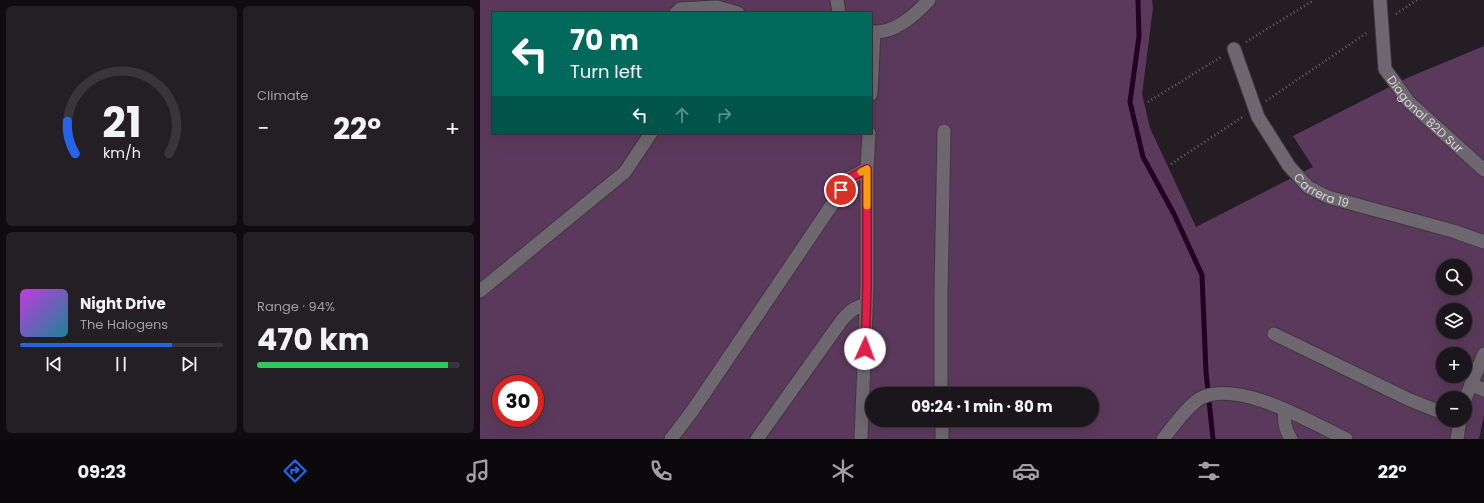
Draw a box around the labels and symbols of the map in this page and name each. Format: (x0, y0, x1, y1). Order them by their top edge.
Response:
street label: Diagonal 82D Sur (1384, 72, 1468, 157)
street label: Carrera 19 (1290, 169, 1351, 211)
pin (824, 173, 858, 207)
position arrow (844, 328, 886, 370)
speed limit sign: 30 (492, 375, 544, 427)

